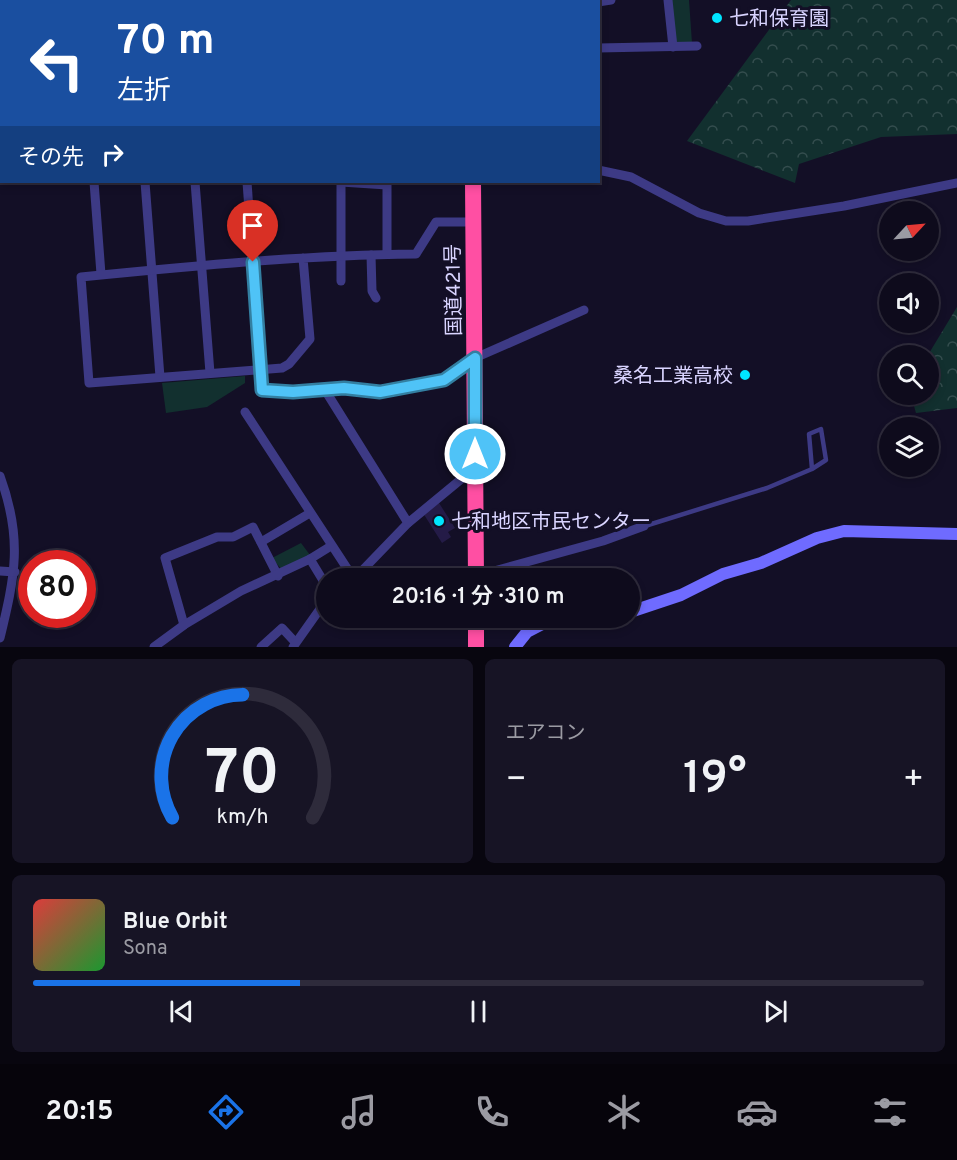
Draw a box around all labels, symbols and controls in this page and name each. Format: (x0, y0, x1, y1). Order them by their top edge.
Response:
place label: 七和保育園 (729, 7, 829, 33)
marker: 七和保育園 (710, 11, 724, 25)
text: 70 m (117, 16, 215, 69)
icon: left (18, 24, 96, 102)
text: 左折 (117, 75, 171, 109)
icon: right (96, 138, 129, 171)
text: その先 (18, 145, 84, 172)
pin (227, 200, 278, 262)
north arrow (879, 201, 939, 261)
map controls (879, 201, 939, 477)
icon: arrive (236, 209, 269, 242)
street label: 国道421号 (441, 244, 469, 336)
button: sound (879, 273, 939, 333)
button: search (879, 345, 939, 405)
place label: 桑名工業高校 (613, 364, 733, 390)
marker: 桑名工業高校 (738, 368, 752, 382)
button: layers (879, 417, 939, 477)
position arrow (443, 422, 507, 486)
place label: 七和地区市民センター (451, 510, 651, 536)
marker: 七和地区市民センター (432, 514, 446, 528)
speed limit sign: 80 (18, 550, 96, 628)
text: 20:16 · 1 分 · 310 m (391, 584, 565, 611)
text: エアコン (506, 721, 586, 747)
text: 70 (205, 737, 280, 816)
text: 19° (683, 752, 747, 809)
text: − (506, 760, 527, 802)
text: + (903, 760, 924, 802)
text: km/h (216, 804, 268, 831)
text: Blue Orbit (123, 909, 228, 936)
text: Sona (123, 936, 168, 962)
icon: previous (165, 995, 198, 1028)
icon: pause (462, 995, 495, 1028)
icon: next (759, 995, 792, 1028)
icon: directions (205, 1091, 247, 1133)
icon: music (338, 1091, 380, 1133)
icon: phone (471, 1091, 513, 1133)
icon: climate (603, 1091, 645, 1133)
icon: car (736, 1091, 778, 1133)
icon: filters (869, 1091, 911, 1133)
text: 20:15 (45, 1095, 114, 1129)

